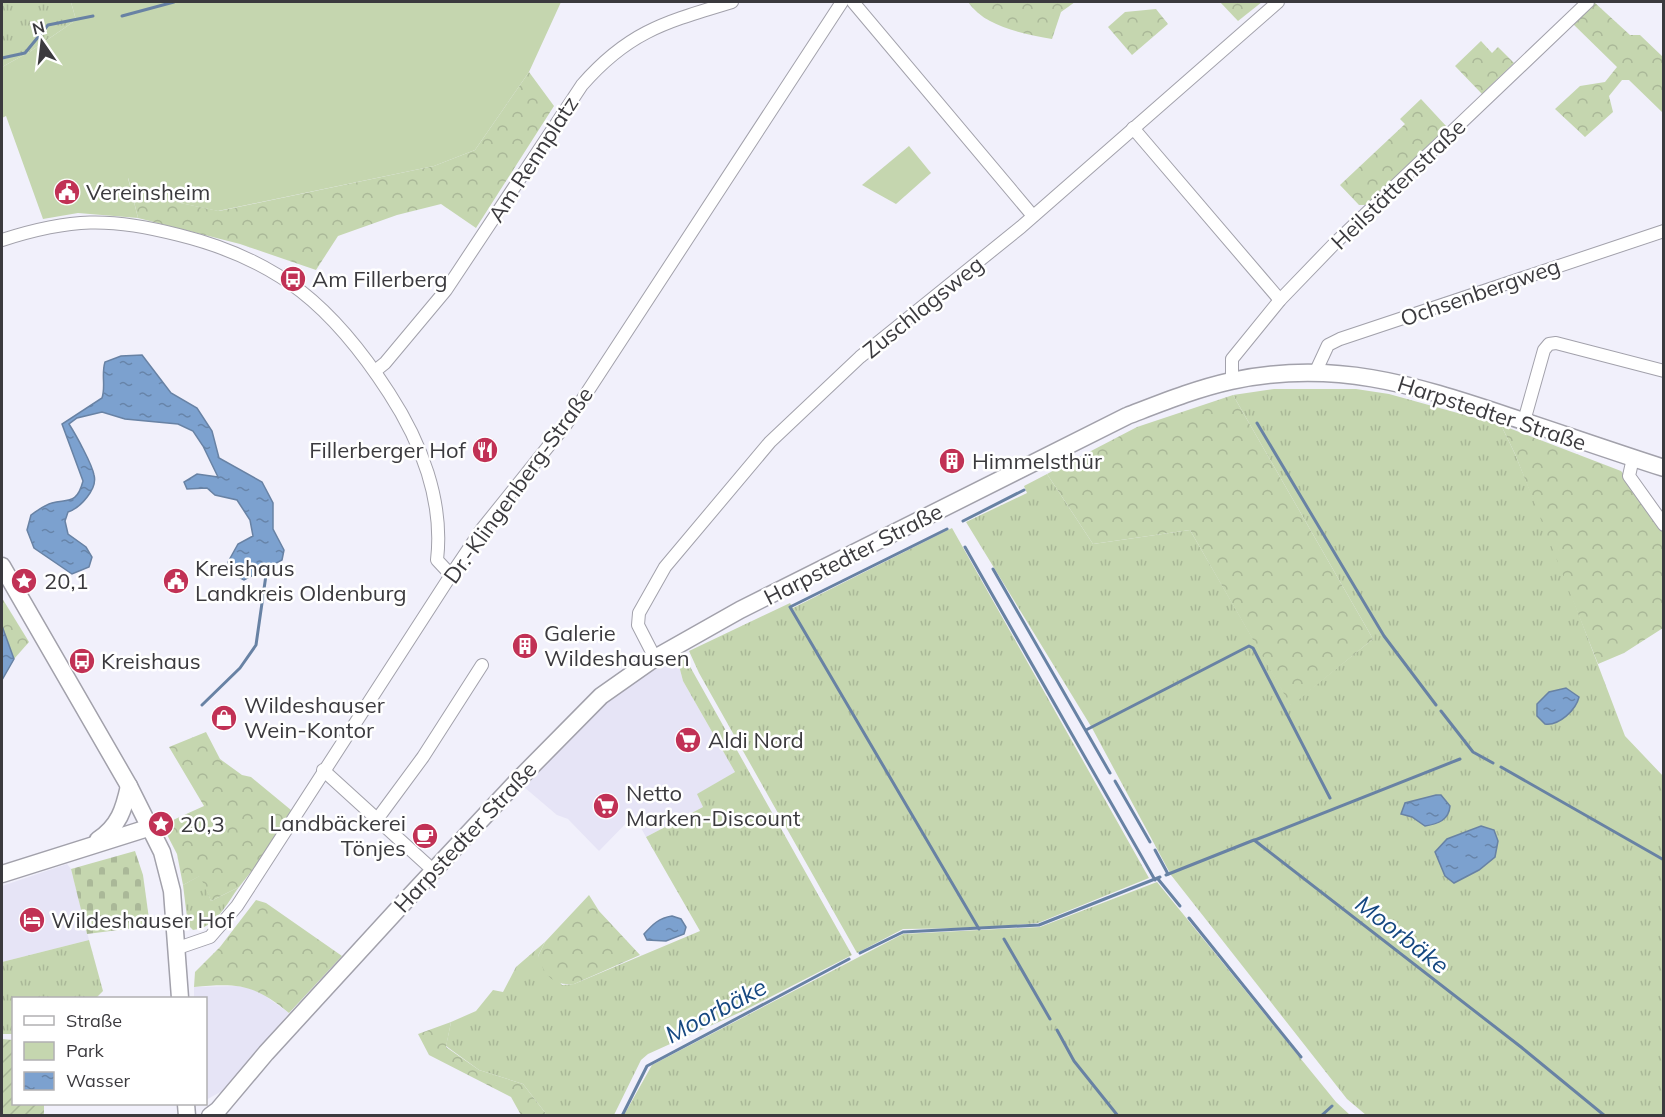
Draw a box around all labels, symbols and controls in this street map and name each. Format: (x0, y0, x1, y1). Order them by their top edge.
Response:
north arrow (12, 12, 72, 72)
text: N (30, 16, 47, 39)
street label: Am Rennplatz (482, 91, 584, 227)
street label: Heilstättenstraße (1325, 113, 1471, 255)
public building icon: Vereinsheim (52, 177, 82, 207)
place label: Vereinsheim (86, 178, 210, 206)
street label: Zuschlagsweg (857, 250, 989, 364)
street label: Ochsenbergweg (1396, 252, 1564, 332)
bus stop icon: Am Fillerberg (278, 264, 308, 294)
place label: Am Fillerberg (312, 265, 448, 293)
street label: Harpstedter Straße (1394, 369, 1590, 457)
street label: Dr.-Klingenberg-Straße (437, 381, 599, 589)
restaurant icon: Fillerberger Hof (470, 435, 500, 465)
place label: Fillerberger Hof (309, 436, 467, 464)
building icon: Himmelsthür (937, 446, 967, 476)
place label: Himmelsthür (972, 447, 1102, 475)
street label: Harpstedter Straße (759, 497, 947, 611)
place label: Kreishaus Landkreis Oldenburg (195, 554, 407, 607)
place icon: 20,1 (9, 566, 39, 596)
public building icon: Kreishaus Landkreis Oldenburg (161, 566, 191, 596)
place label: 20,1 (44, 567, 89, 595)
place label: Galerie Wildeshausen (544, 619, 690, 672)
building icon: Galerie Wildeshausen (510, 631, 540, 661)
bus stop icon: Kreishaus (67, 646, 97, 676)
place label: Kreishaus (101, 647, 201, 675)
place label: Wildeshauser Wein-Kontor (244, 691, 385, 744)
shop icon: Wildeshauser Wein-Kontor (209, 703, 239, 733)
supermarket icon: Aldi Nord (673, 725, 703, 755)
place label: Aldi Nord (708, 726, 804, 754)
street label: Harpstedter Straße (388, 756, 542, 918)
place label: Netto Marken-Discount (626, 779, 801, 832)
supermarket icon: Netto Marken-Discount (591, 791, 621, 821)
place icon: 20,3 (146, 809, 176, 839)
place label: Landbäckerei Tönjes (269, 809, 406, 862)
place label: 20,3 (180, 810, 225, 838)
cafe icon: Landbäckerei Tönjes (410, 821, 440, 851)
water label: Moorbäke (1350, 888, 1455, 980)
hotel icon: Wildeshauser Hof (17, 905, 47, 935)
place label: Wildeshauser Hof (51, 906, 235, 934)
water label: Moorbäke (660, 971, 771, 1049)
legend (12, 997, 207, 1105)
text: Straße (66, 1009, 122, 1032)
text: Park (66, 1039, 105, 1062)
text: Wasser (66, 1069, 130, 1092)

